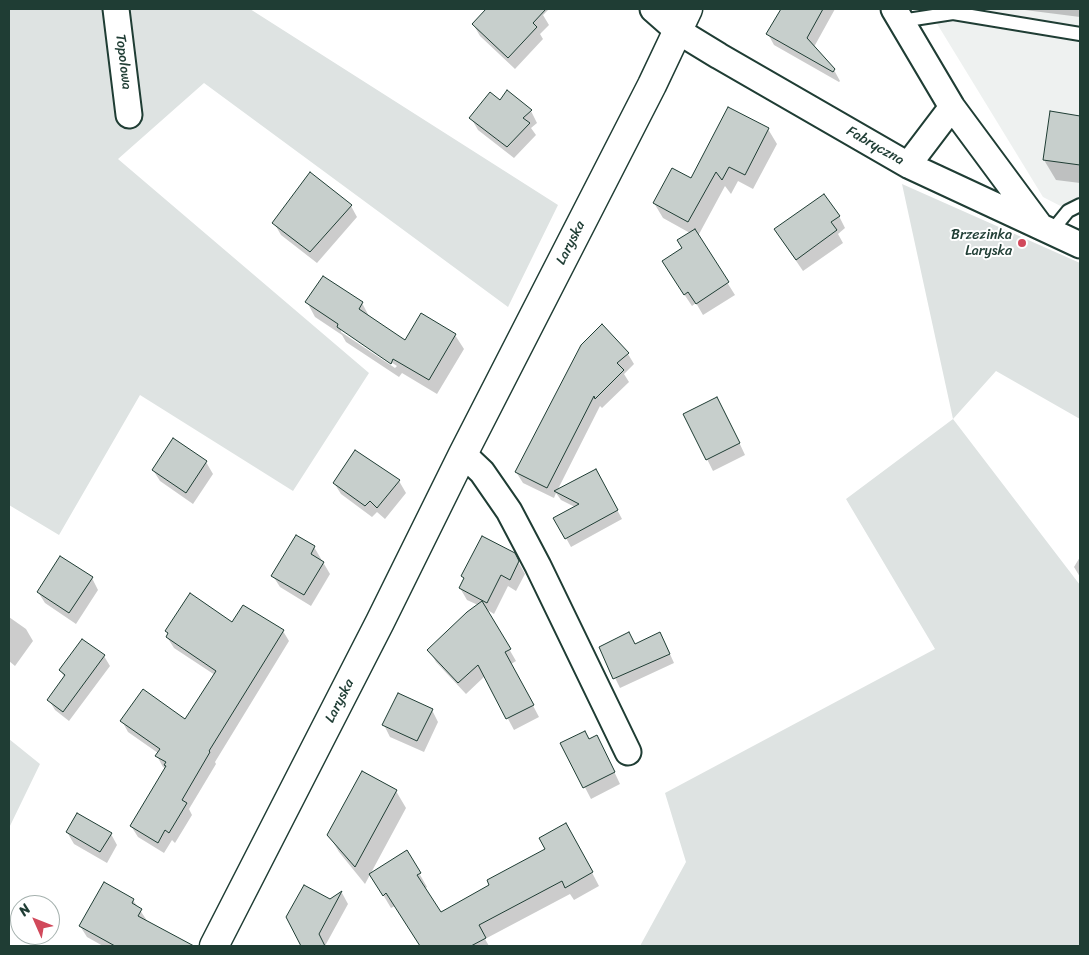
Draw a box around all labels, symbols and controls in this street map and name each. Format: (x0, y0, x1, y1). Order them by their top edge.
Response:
street label: Topolowa (111, 33, 135, 91)
street label: Fabryczna (843, 123, 907, 169)
street label: Laryska (553, 218, 589, 268)
place label: Brzezinka Laryska (951, 227, 1012, 260)
marker: Brzezinka Laryska (1016, 237, 1028, 249)
street label: Laryska (322, 676, 358, 726)
north arrow (10, 895, 60, 945)
text: N (12, 898, 37, 922)

